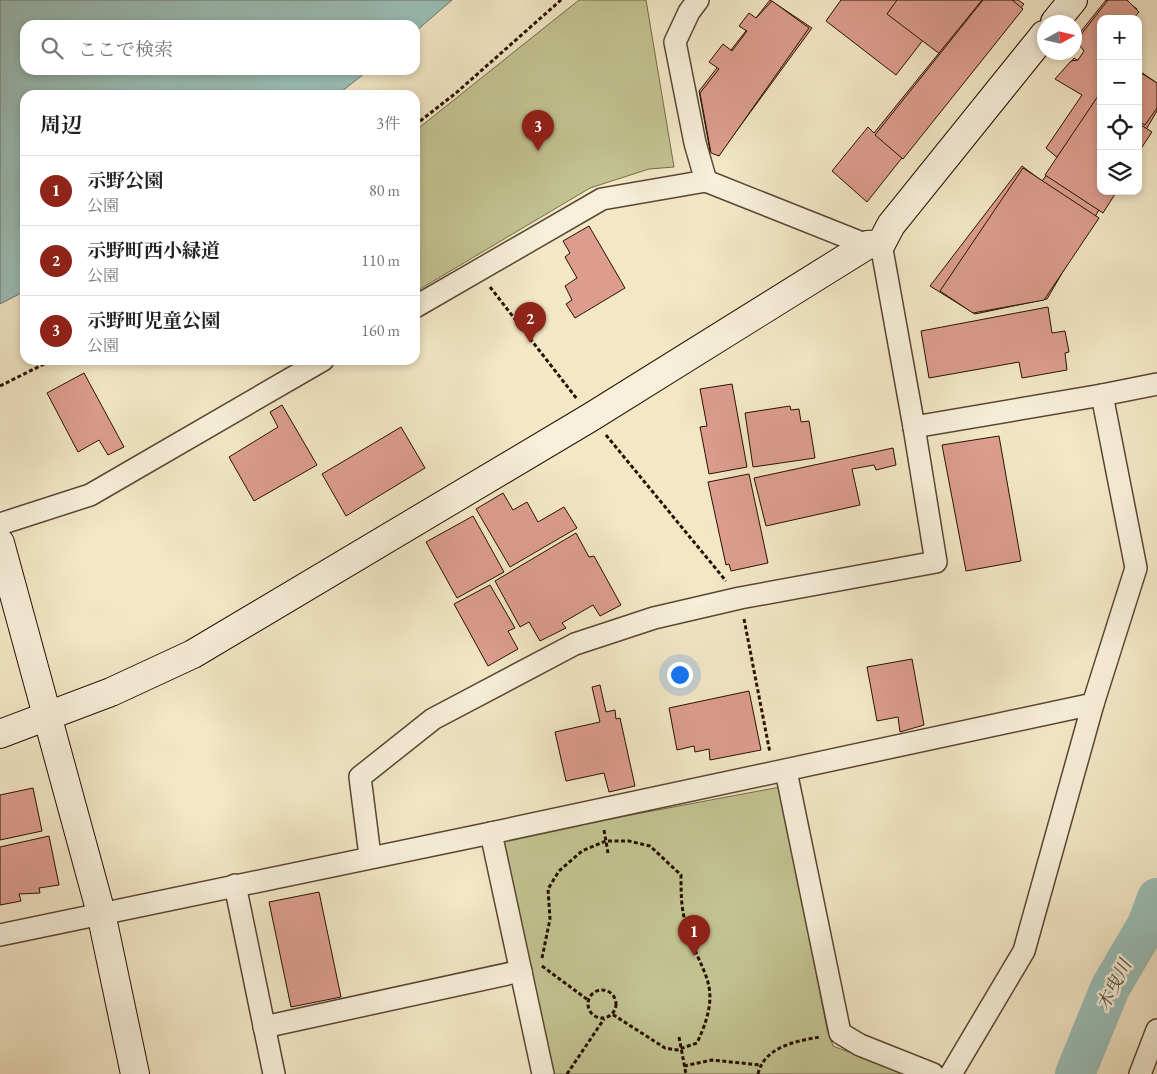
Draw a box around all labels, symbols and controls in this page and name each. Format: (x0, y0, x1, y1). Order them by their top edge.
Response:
north arrow (1037, 15, 1082, 60)
map controls (1097, 15, 1142, 195)
button: + (1097, 15, 1142, 60)
search box (20, 20, 420, 75)
icon: search (38, 34, 66, 62)
text: ここで検索 (78, 37, 173, 62)
button: − (1097, 60, 1142, 105)
button: locate (1097, 105, 1142, 150)
pin: 3 (522, 110, 554, 151)
text: 周辺 (40, 111, 82, 138)
text: 3件 (376, 113, 400, 134)
button: layers (1097, 150, 1142, 195)
text: 示野公園 (87, 168, 163, 193)
text: 1 (52, 180, 60, 201)
text: 80 m (369, 180, 400, 201)
text: 公園 (87, 195, 119, 216)
text: 示野町西小緑道 (87, 238, 220, 263)
text: 2 (52, 250, 60, 271)
text: 110 m (361, 250, 400, 271)
text: 公園 (87, 265, 119, 286)
pin: 2 (514, 302, 546, 343)
text: 示野町児童公園 (87, 308, 220, 333)
text: 3 (52, 320, 60, 341)
text: 160 m (361, 320, 400, 341)
text: 公園 (87, 335, 119, 356)
your location (667, 662, 693, 688)
pin: 1 (678, 915, 710, 956)
water label: 木曳川 (1091, 954, 1137, 1014)

